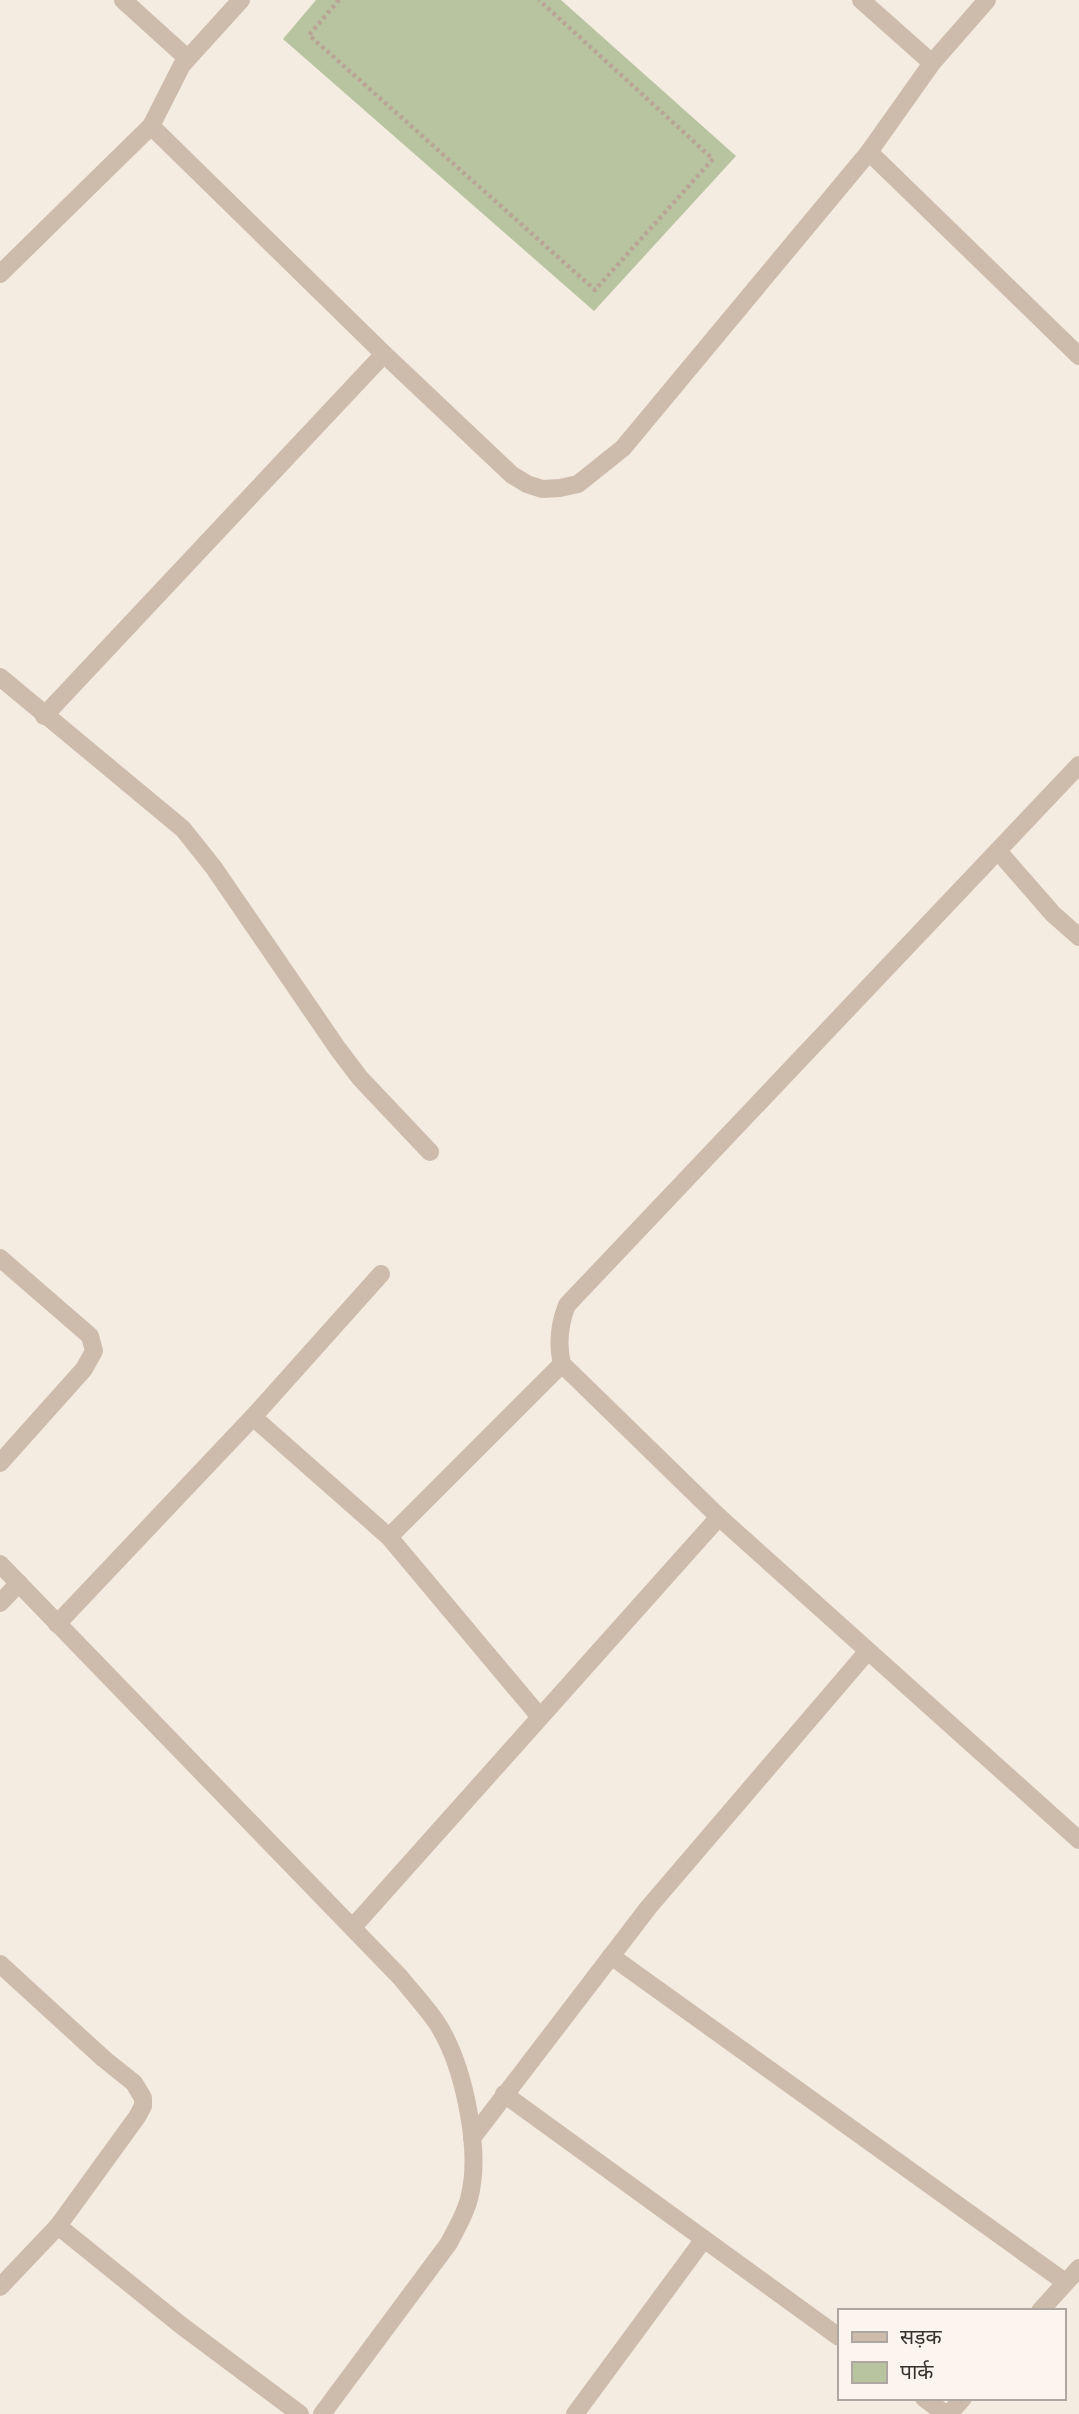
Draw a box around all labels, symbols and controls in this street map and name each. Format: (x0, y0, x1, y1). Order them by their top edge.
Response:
legend (838, 2309, 1065, 2400)
text: सड़क (900, 2320, 942, 2352)
text: पार्क (900, 2355, 934, 2387)

